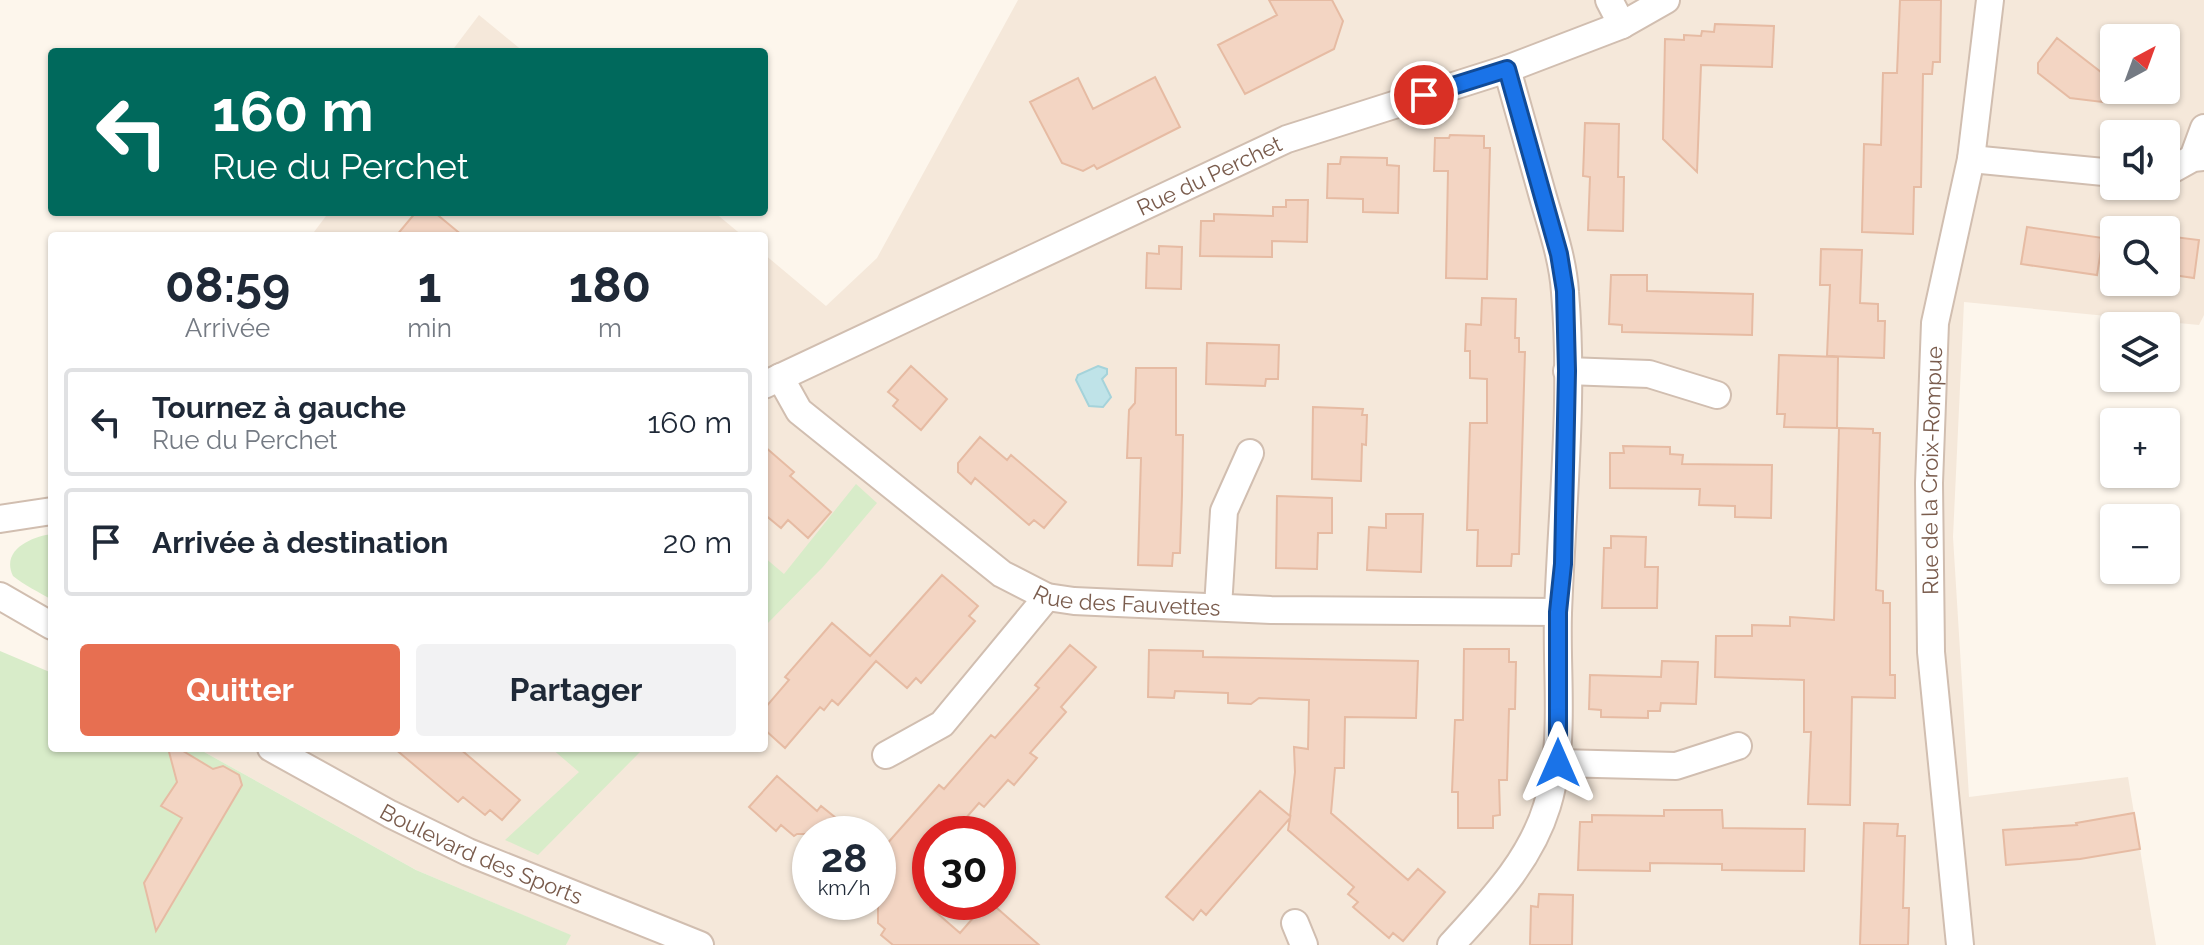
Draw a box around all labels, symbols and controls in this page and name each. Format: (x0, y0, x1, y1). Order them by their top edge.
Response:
north arrow (2100, 24, 2180, 104)
map controls (2100, 24, 2180, 584)
pin (1390, 61, 1458, 129)
icon: arrive (1402, 73, 1446, 117)
text: 160 m (212, 78, 374, 144)
icon: left (80, 80, 184, 184)
button: sound (2100, 120, 2180, 200)
street label: Rue du Perchet (1133, 130, 1286, 221)
text: Rue du Perchet (212, 145, 469, 187)
button: search (2100, 216, 2180, 296)
text: 08:59 (165, 257, 290, 313)
text: 1 (418, 257, 441, 313)
text: 180 (569, 257, 651, 313)
button: layers (2100, 312, 2180, 392)
text: Arrivée (185, 313, 270, 343)
text: min (407, 313, 452, 343)
text: m (598, 313, 622, 343)
street label: Rue de la Croix-Rompue (1916, 346, 1947, 595)
text: Tournez à gauche (152, 390, 406, 425)
icon: left (84, 400, 128, 444)
text: 160 m (647, 405, 732, 440)
button: + (2100, 408, 2180, 488)
text: Rue du Perchet (152, 425, 338, 455)
button: − (2100, 504, 2180, 584)
icon: arrive (84, 520, 128, 564)
text: Arrivée à destination (152, 525, 448, 560)
text: 20 m (663, 525, 732, 560)
street label: Rue des Fauvettes (1029, 579, 1221, 621)
button: Quitter (80, 644, 400, 736)
button: Partager (416, 644, 736, 736)
position arrow (1516, 721, 1600, 805)
street label: Boulevard des Sports (376, 798, 586, 910)
speed limit sign: 30 (912, 816, 1016, 920)
text: 28 (821, 834, 867, 881)
text: km/h (818, 876, 870, 900)

